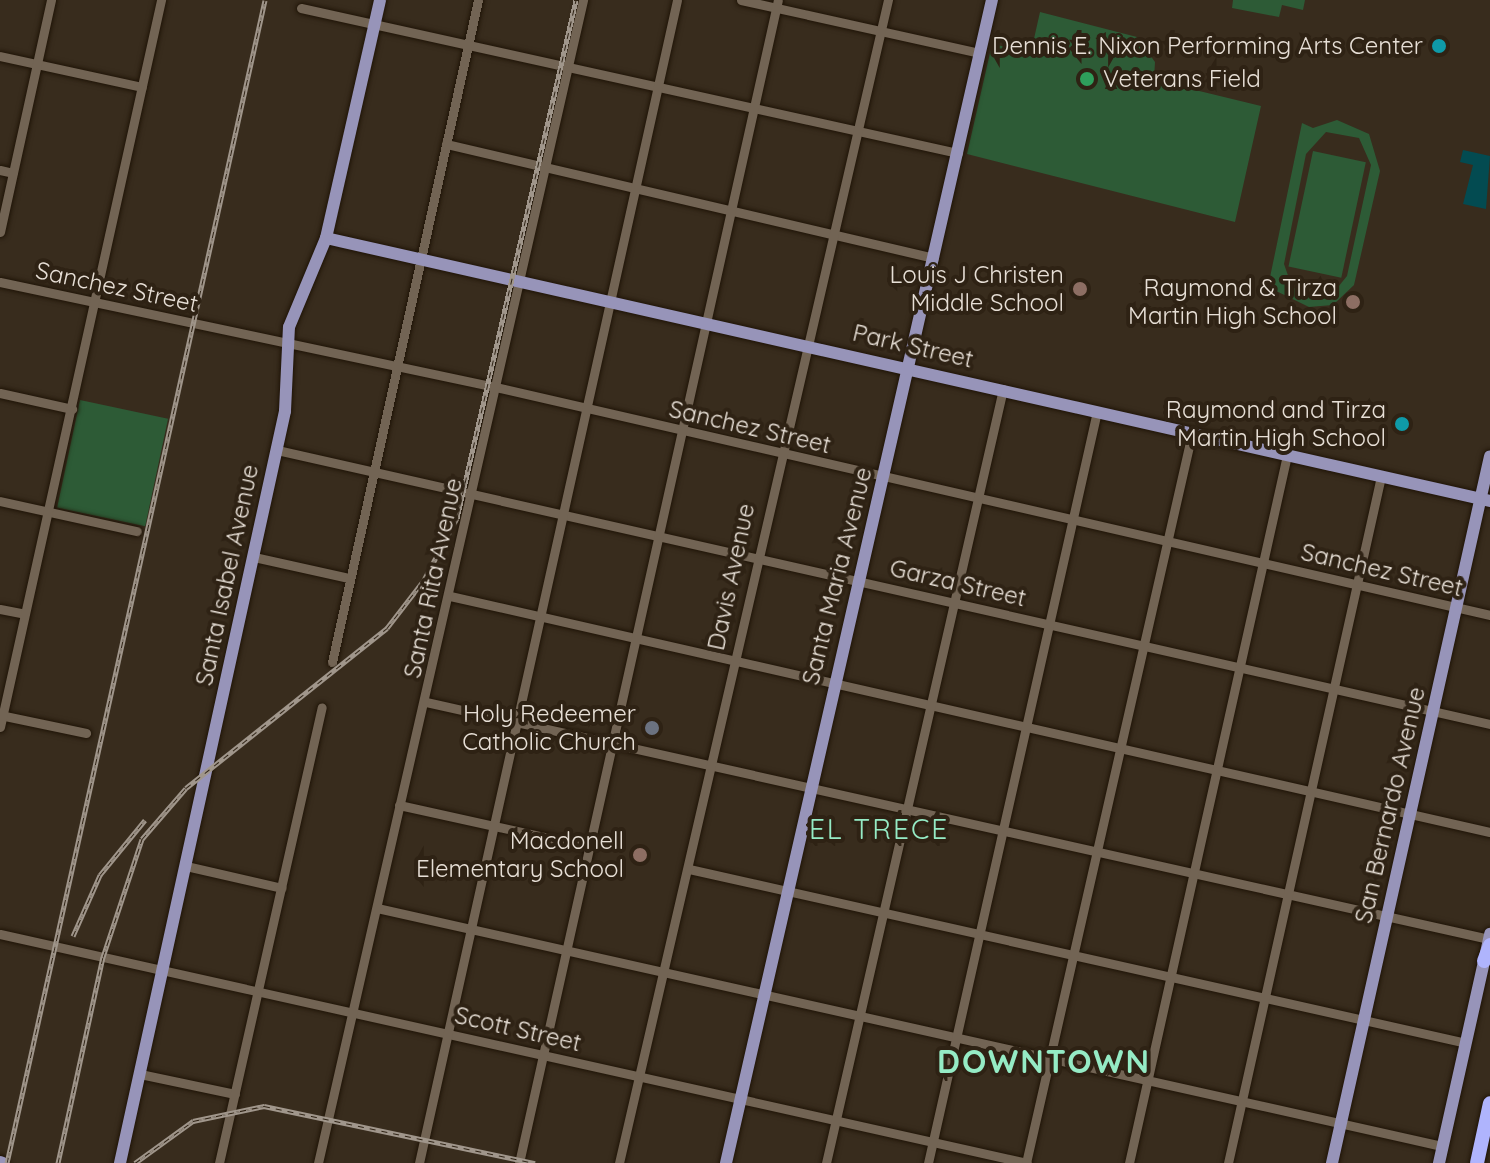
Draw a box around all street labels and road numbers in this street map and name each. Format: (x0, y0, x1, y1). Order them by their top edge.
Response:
street label: Sanchez Street (33, 256, 201, 318)
street label: Park Street (850, 318, 976, 374)
street label: Sanchez Street (666, 394, 834, 460)
street label: Santa Isabel Avenue (189, 462, 265, 688)
street label: Santa Maria Avenue (796, 464, 878, 688)
street label: Santa Rita Avenue (398, 475, 468, 681)
street label: Davis Avenue (701, 501, 761, 653)
street label: Sanchez Street (1298, 537, 1466, 603)
street label: Garza Street (887, 553, 1029, 613)
street label: San Bernardo Avenue (1349, 684, 1431, 926)
street label: Scott Street (452, 1000, 584, 1058)

